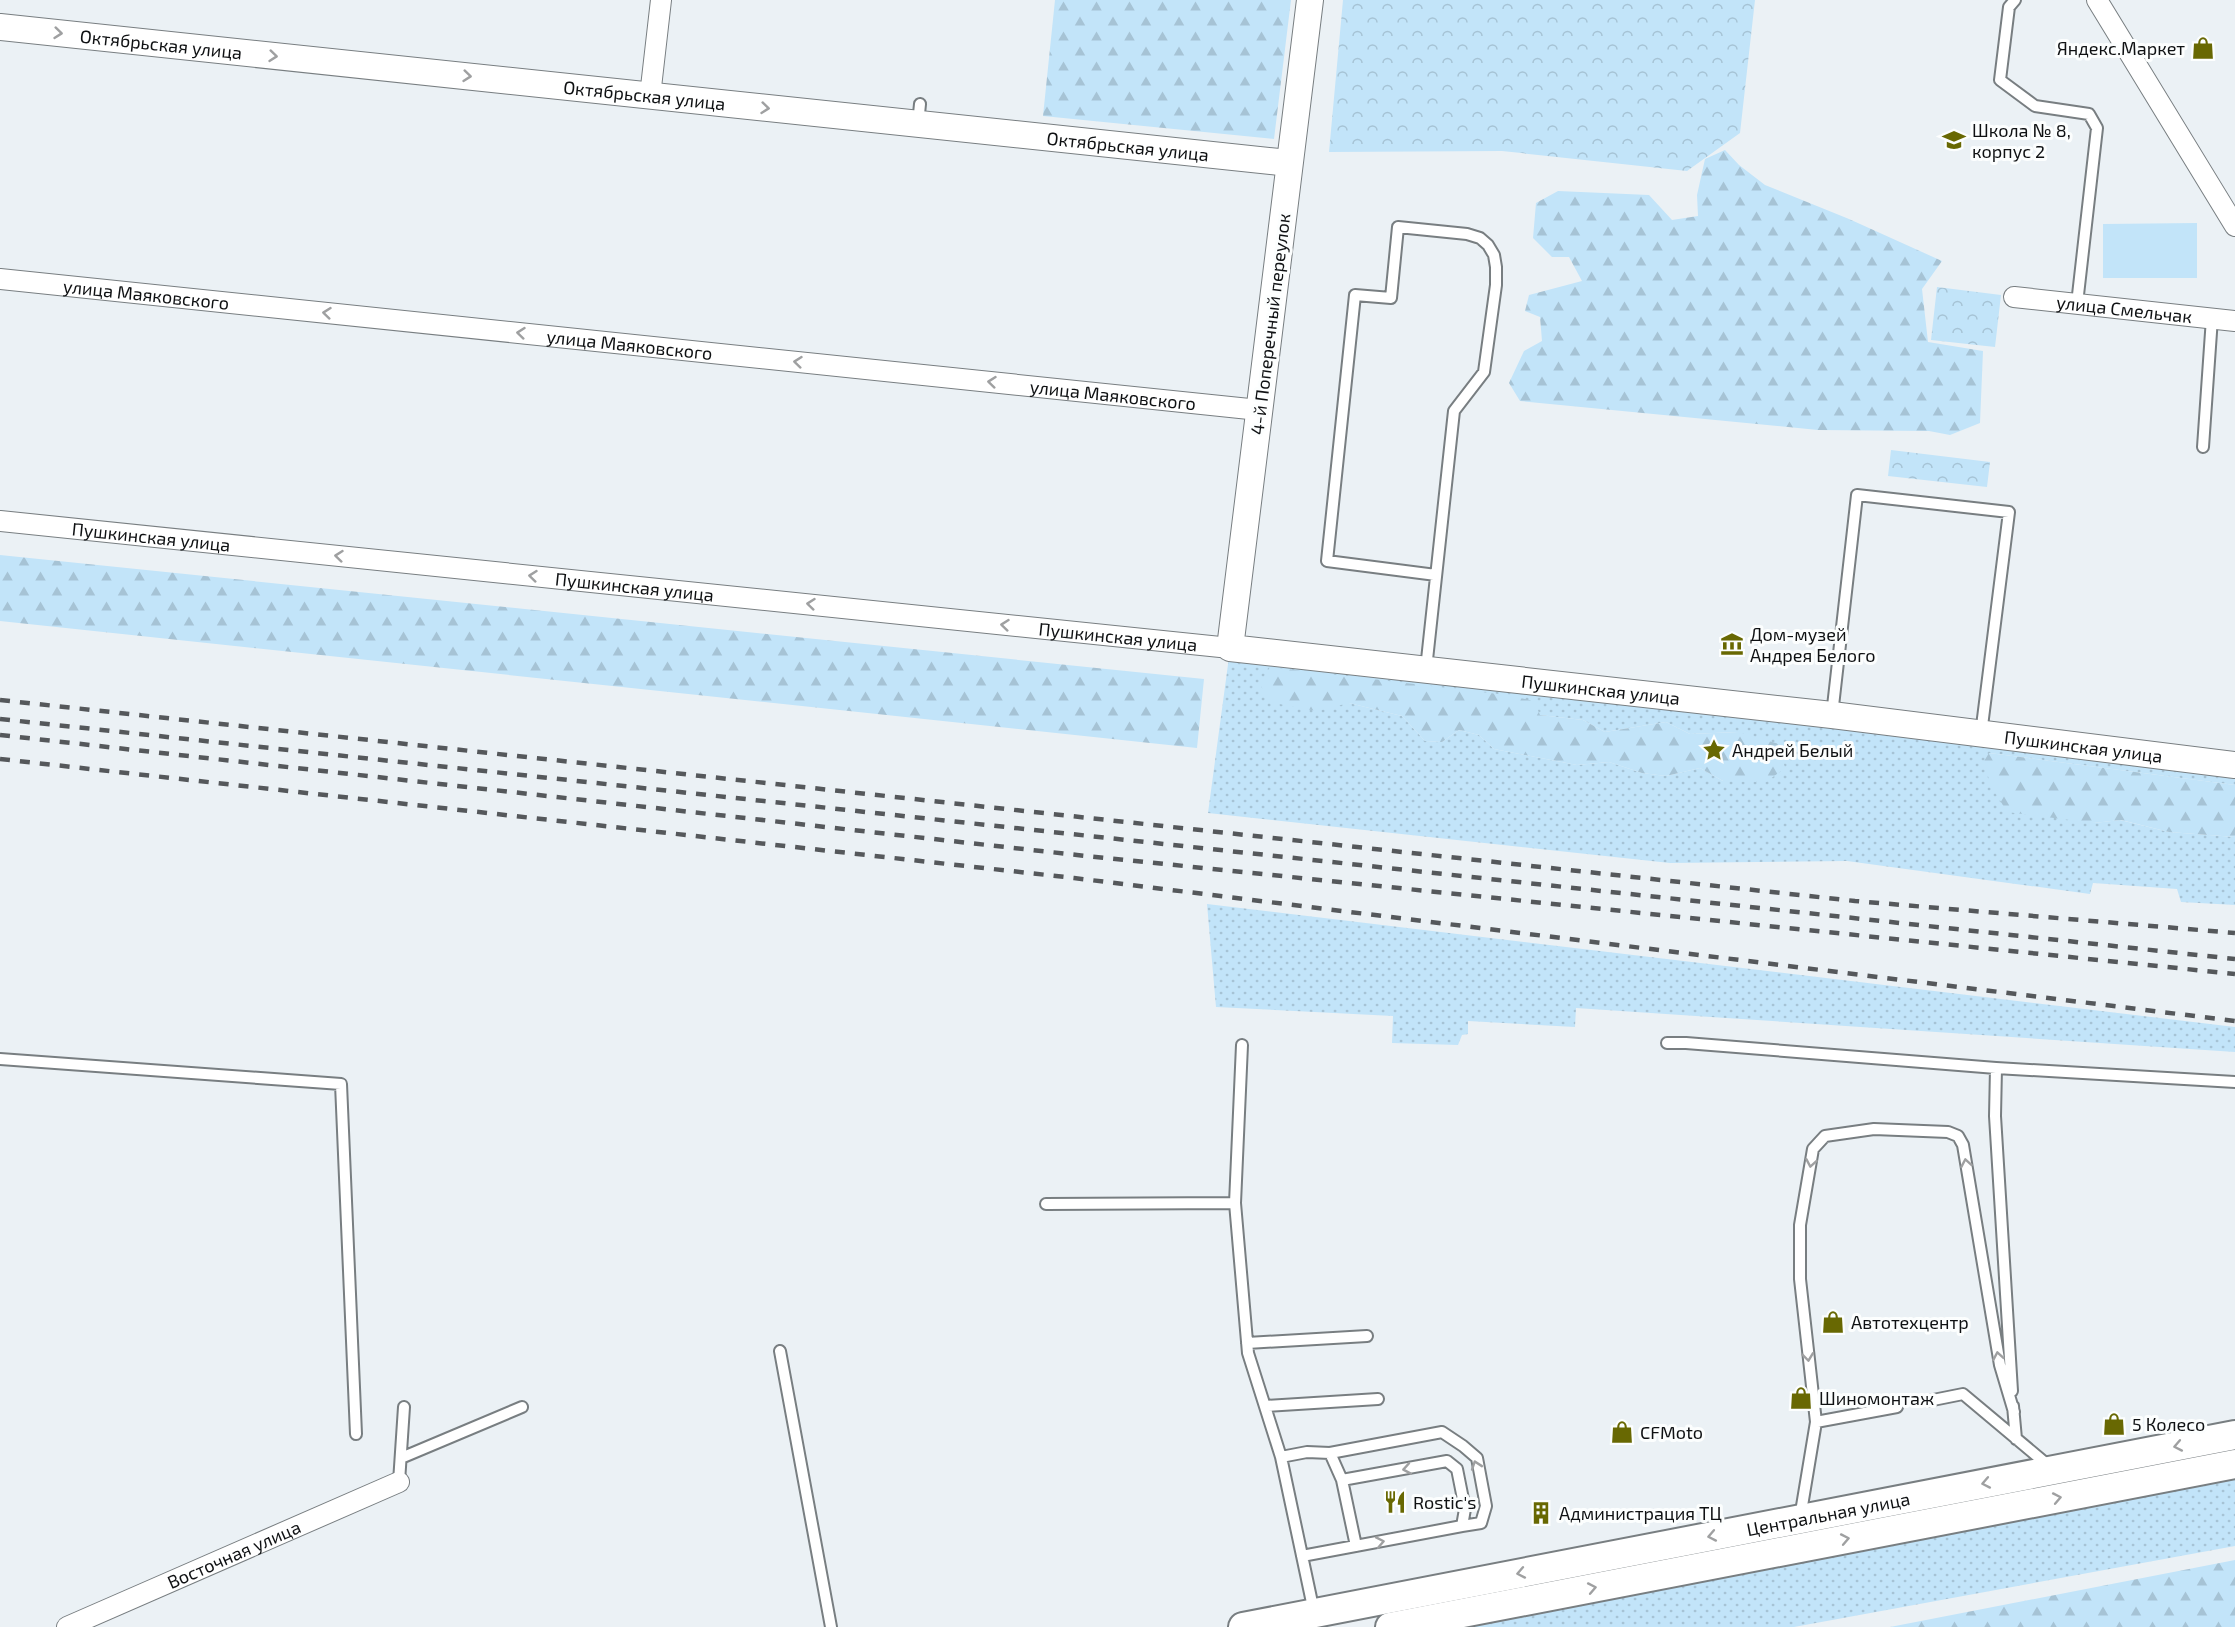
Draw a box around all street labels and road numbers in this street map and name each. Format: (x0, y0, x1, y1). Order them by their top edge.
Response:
street label: Октябрьская улица (79, 25, 243, 63)
street label: Октябрьская улица (562, 76, 727, 114)
street label: Октябрьская улица (1046, 126, 1210, 165)
street label: 4-й Поперечный переулок (1245, 212, 1295, 436)
street label: улица Маяковского (62, 275, 230, 314)
street label: улица Смельчак (2055, 291, 2194, 327)
street label: улица Маяковского (545, 325, 714, 364)
street label: улица Маяковского (1029, 375, 1197, 414)
street label: Пушкинская улица (71, 517, 232, 556)
street label: Пушкинская улица (554, 567, 715, 606)
street label: Пушкинская улица (1038, 617, 1198, 656)
street label: Пушкинская улица (1520, 670, 1681, 709)
street label: Пушкинская улица (2003, 725, 2164, 767)
street label: Центральная улица (1745, 1487, 1912, 1540)
street label: Восточная улица (164, 1515, 304, 1593)

